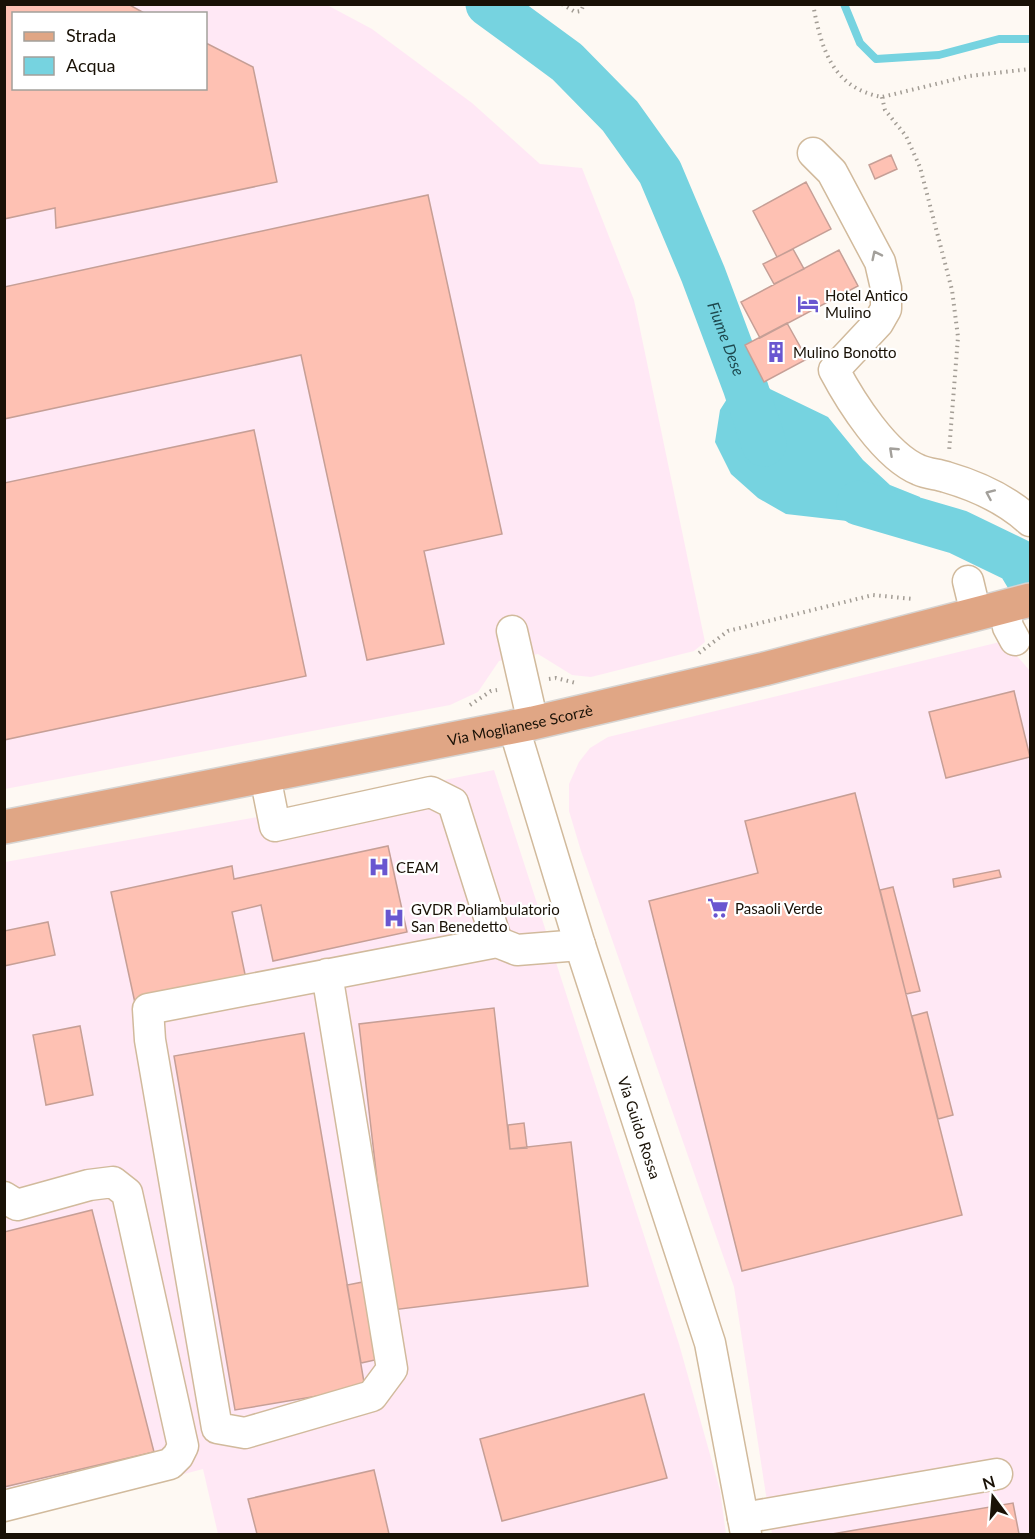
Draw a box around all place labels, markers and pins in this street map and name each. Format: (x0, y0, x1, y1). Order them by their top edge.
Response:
place label: Hotel Antico Mulino (825, 286, 908, 321)
hotel icon: Hotel Antico Mulino (796, 292, 820, 316)
building icon: Mulino Bonotto (764, 340, 788, 364)
place label: Mulino Bonotto (793, 343, 897, 361)
hospital icon: CEAM (367, 855, 391, 879)
place label: CEAM (396, 858, 439, 876)
supermarket icon: Pasaoli Verde (706, 896, 730, 920)
place label: Pasaoli Verde (735, 899, 823, 917)
place label: GVDR Poliambulatorio San Benedetto (411, 900, 560, 935)
hospital icon: GVDR Poliambulatorio San Benedetto (382, 906, 406, 930)

